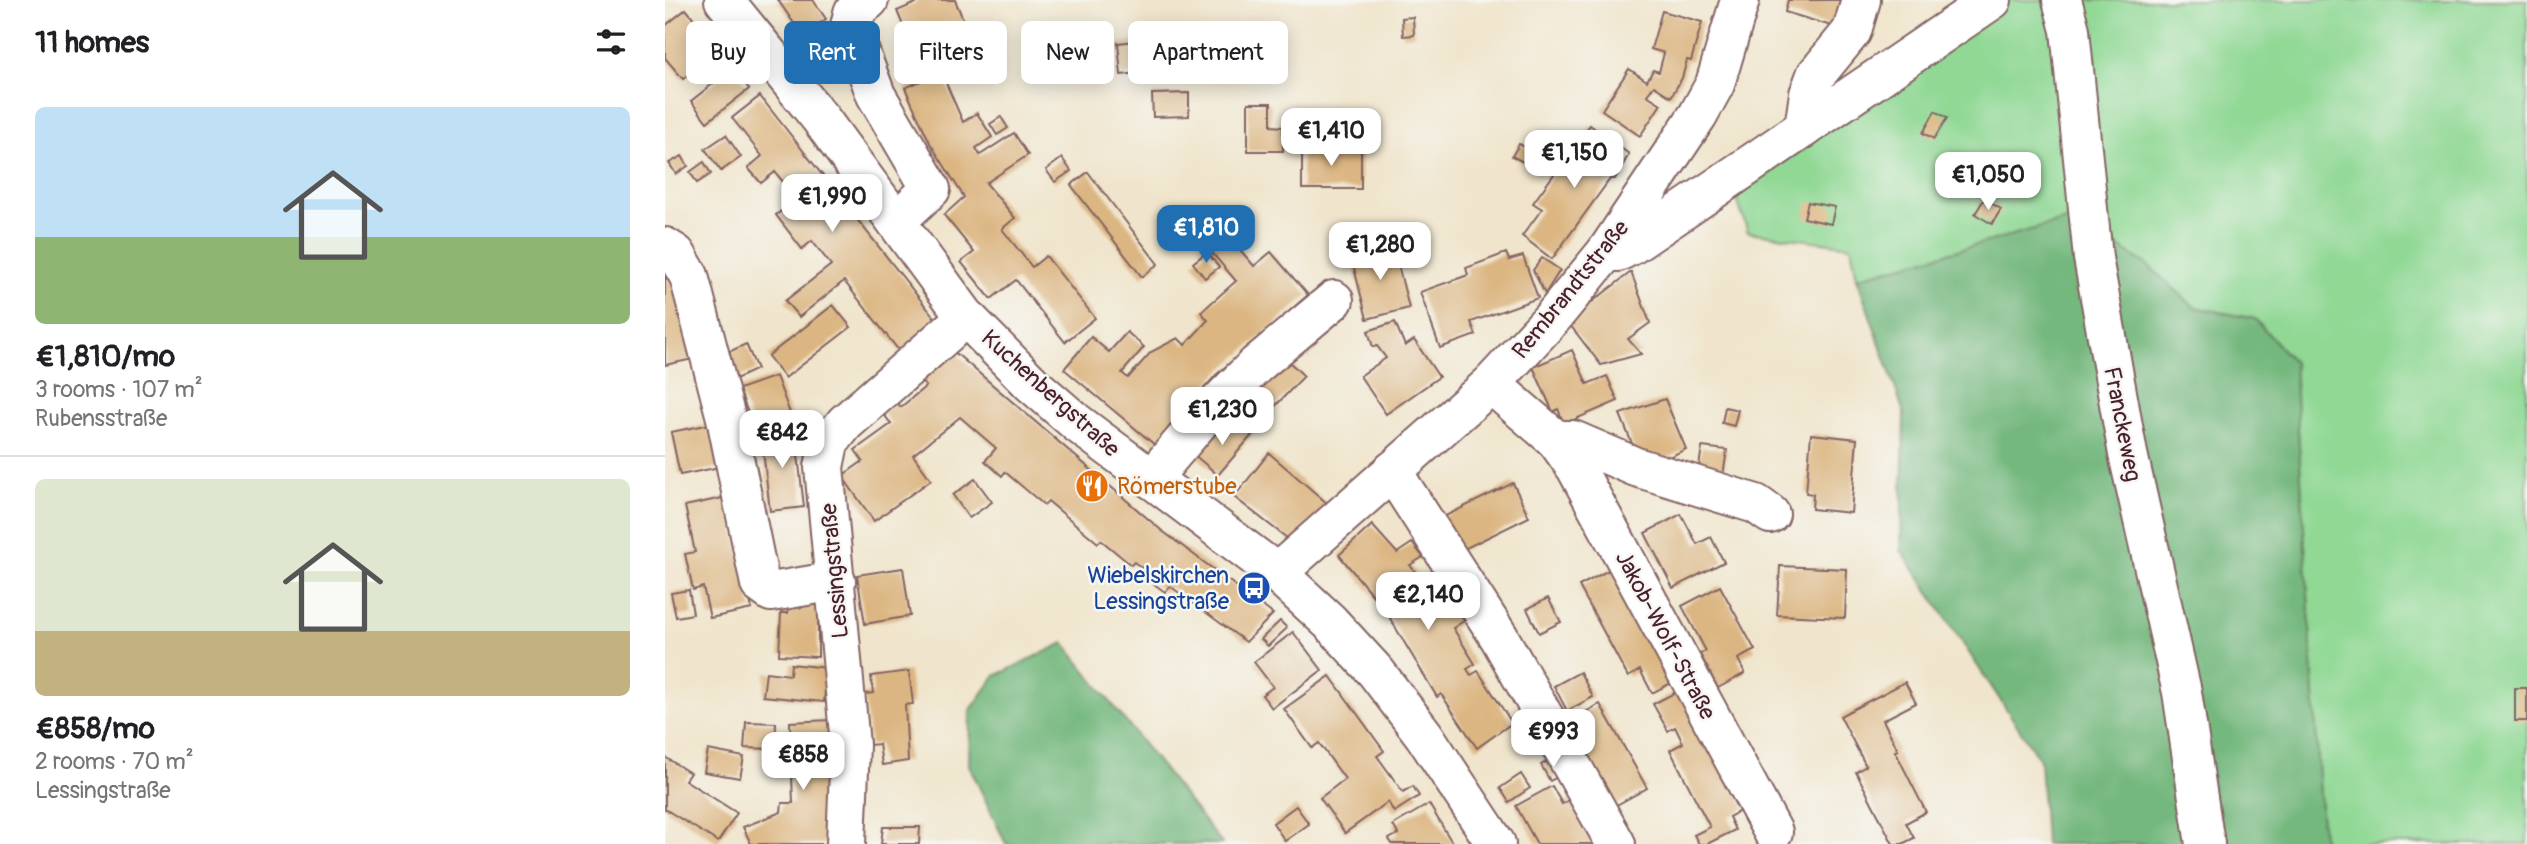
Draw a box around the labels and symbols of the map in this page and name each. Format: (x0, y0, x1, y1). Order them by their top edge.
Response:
pin: €1,410 (1274, 108, 1388, 168)
pin: €1,150 (1517, 130, 1631, 190)
pin: €1,050 (1931, 152, 2045, 212)
pin: €1,990 (775, 174, 889, 234)
pin: €1,810 (1149, 205, 1263, 265)
street label: Rembrandtstraße (1506, 214, 1636, 365)
pin: €1,280 (1323, 222, 1437, 282)
street label: Kuchenbergstraße (975, 324, 1126, 464)
street label: Franckeweg (2097, 364, 2148, 484)
pin: €1,230 (1165, 388, 1279, 447)
pin: €842 (741, 410, 823, 470)
restaurant icon: Römerstube (1073, 467, 1111, 505)
place label: Römerstube (1117, 472, 1237, 501)
street label: Lessingstraße (814, 501, 855, 640)
street label: Jakob-Wolf-Straße (1609, 546, 1723, 725)
place label: Wiebelskirchen Lessingstraße (1087, 561, 1230, 616)
bus stop icon: Wiebelskirchen Lessingstraße (1235, 569, 1273, 607)
pin: €2,140 (1371, 572, 1485, 632)
pin: €993 (1512, 710, 1594, 769)
pin: €858 (762, 732, 844, 792)

